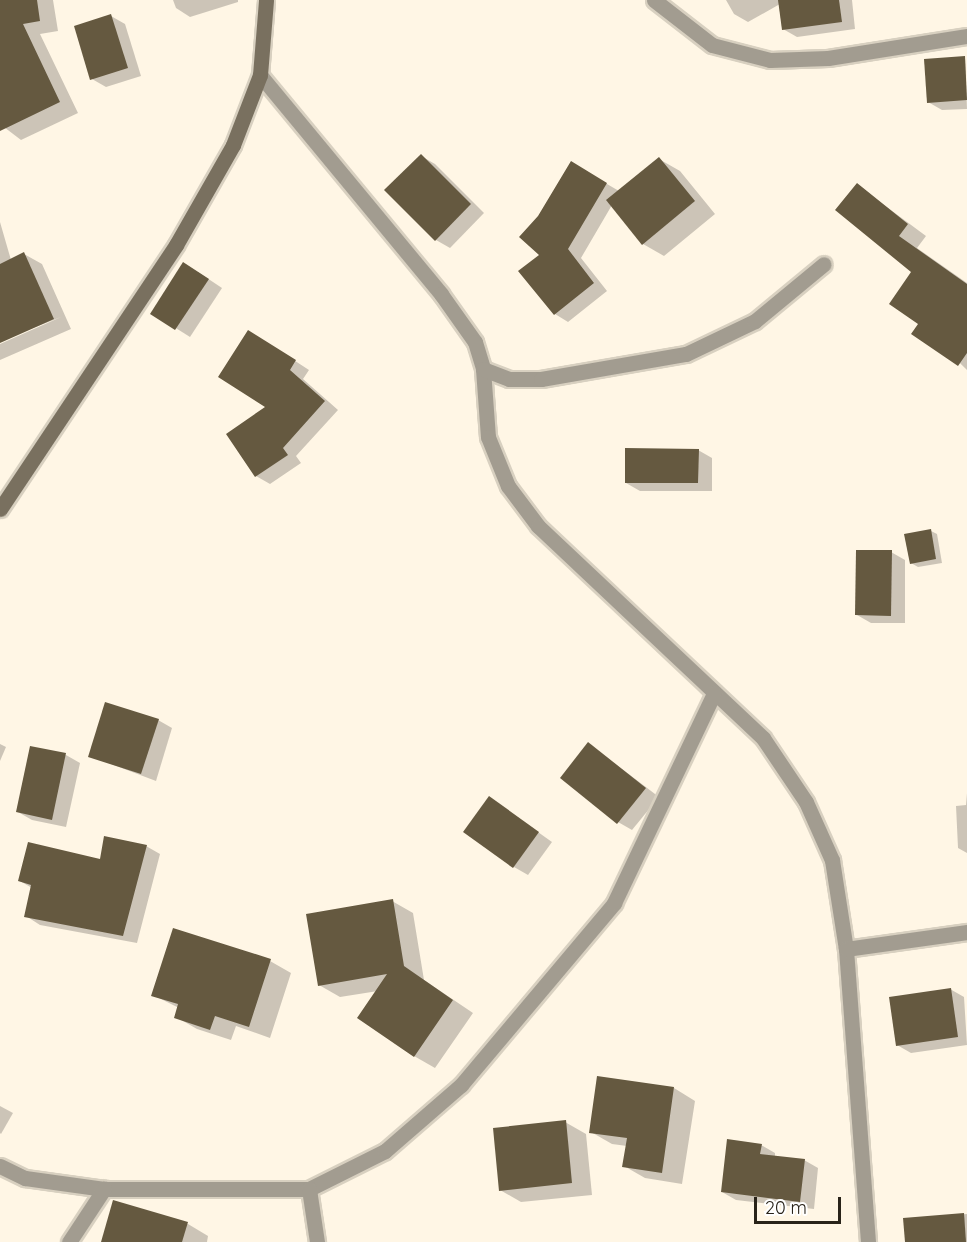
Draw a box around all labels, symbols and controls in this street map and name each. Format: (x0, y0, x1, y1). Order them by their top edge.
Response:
scale bar (757, 1185, 844, 1223)
text: 20 m (765, 1196, 807, 1219)

